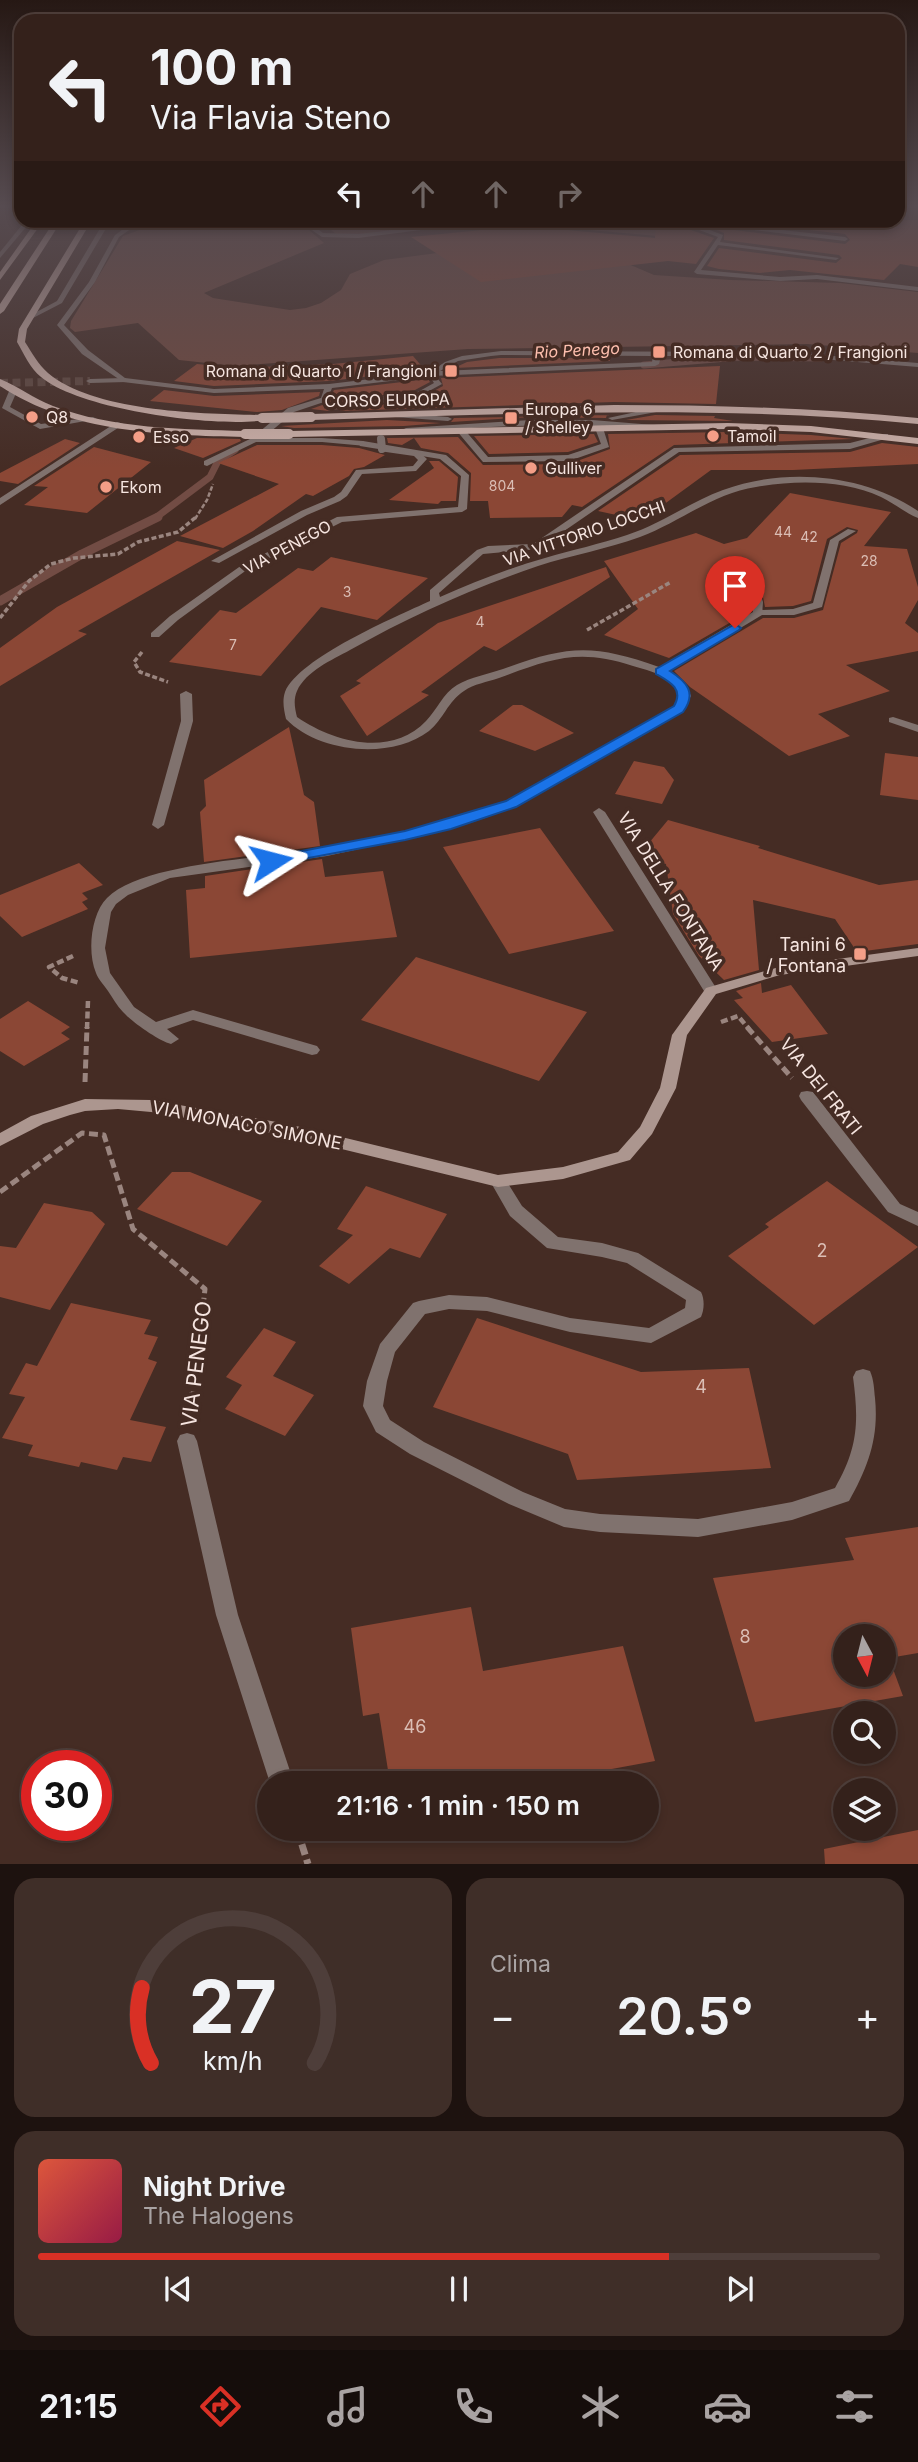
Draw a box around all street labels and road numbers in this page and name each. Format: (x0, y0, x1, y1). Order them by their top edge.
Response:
street label: CORSO EUROPA (324, 389, 450, 411)
street label: VIA VITTORIO LOCCHI (500, 496, 668, 570)
street label: VIA PENEGO (240, 516, 334, 578)
street label: VIA DELLA FONTANA (614, 808, 728, 974)
street label: VIA DEI FRATI (776, 1034, 866, 1138)
street label: VIA MONACO SIMONE (150, 1096, 344, 1154)
street label: VIA PENEGO (176, 1300, 216, 1428)

